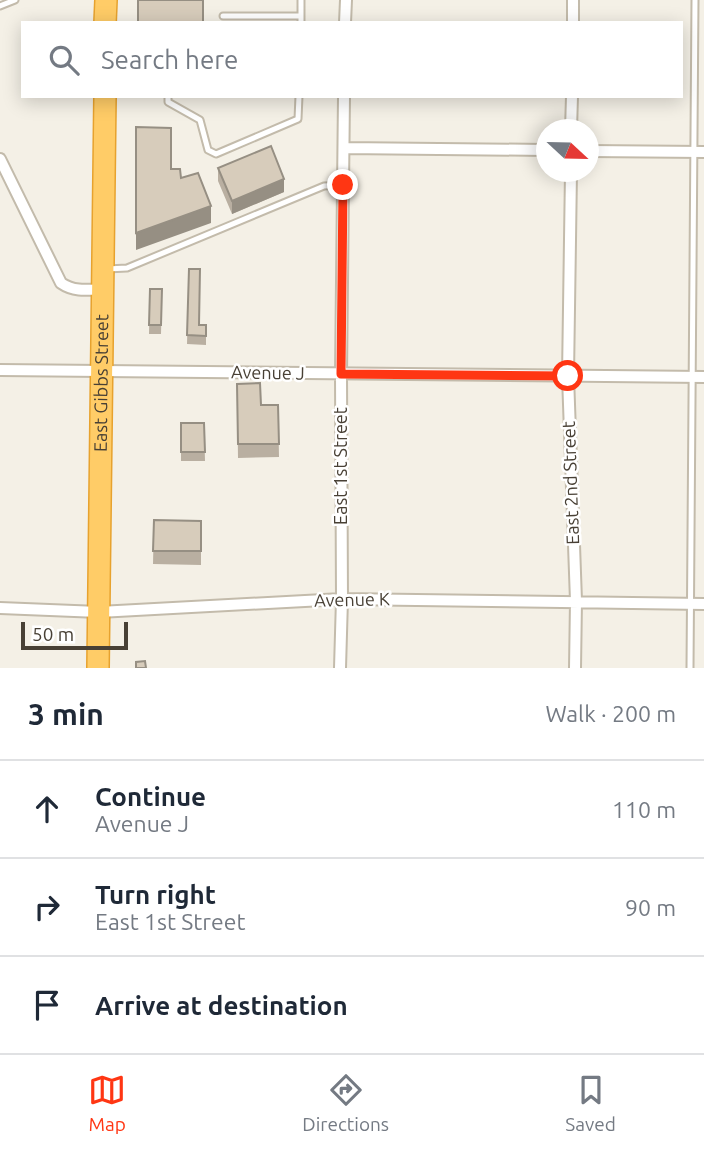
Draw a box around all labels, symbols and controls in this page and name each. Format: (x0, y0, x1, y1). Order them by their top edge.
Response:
search box (21, 21, 683, 98)
icon: search (45, 41, 83, 79)
text: Search here (101, 45, 238, 74)
north arrow (536, 119, 599, 182)
route end (327, 169, 358, 200)
street label: East Gibbs Street (90, 314, 111, 452)
route start (552, 360, 583, 391)
street label: Avenue J (231, 361, 305, 383)
street label: East 1st Street (330, 407, 350, 525)
street label: East 2nd Street (558, 421, 582, 545)
street label: Avenue K (314, 588, 390, 610)
scale bar (21, 619, 128, 651)
text: 50 m (32, 623, 74, 645)
text: 3 min (28, 697, 104, 731)
text: Walk · 200 m (545, 701, 676, 726)
text: Continue (95, 782, 206, 811)
icon: ahead (28, 790, 66, 828)
text: 110 m (612, 797, 676, 822)
text: Avenue J (95, 811, 189, 836)
text: Turn right (95, 880, 216, 909)
icon: right (28, 888, 66, 926)
text: 90 m (625, 895, 676, 920)
text: East 1st Street (95, 909, 245, 934)
icon: arrive (28, 986, 66, 1024)
text: Arrive at destination (95, 991, 348, 1020)
tab: Map (88, 1071, 126, 1135)
tab: Directions (302, 1071, 389, 1135)
tab: Saved (565, 1071, 616, 1135)

